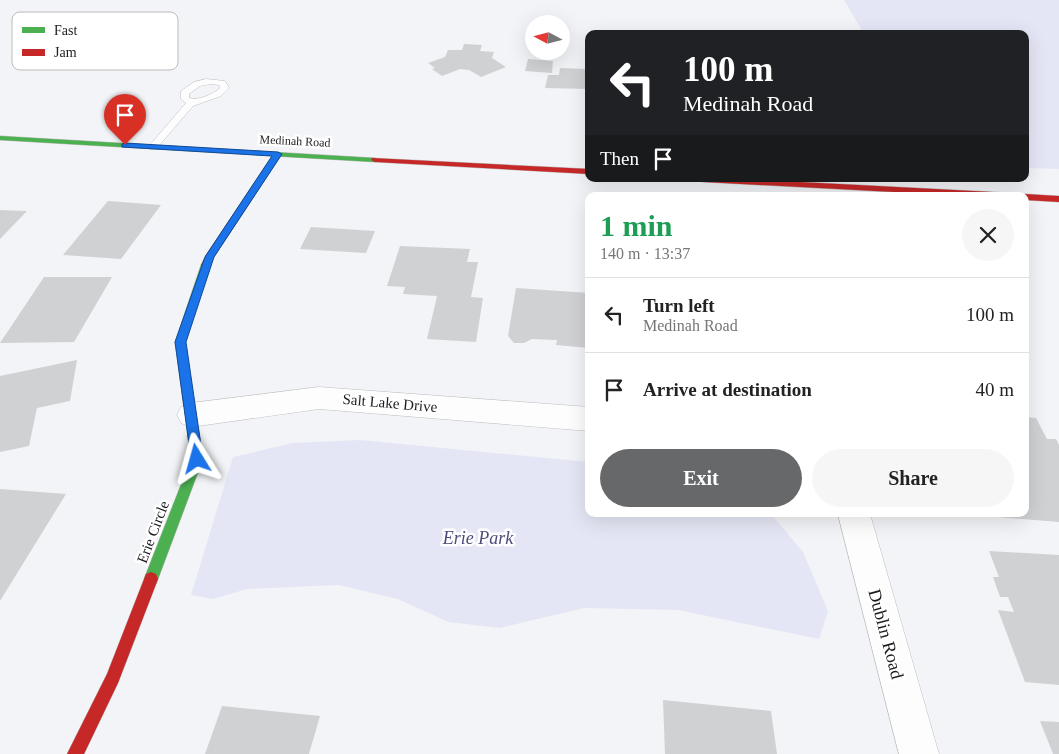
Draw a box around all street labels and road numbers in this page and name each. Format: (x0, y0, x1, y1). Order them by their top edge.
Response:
street label: Medinah Road (259, 132, 331, 150)
street label: Salt Lake Drive (342, 391, 438, 415)
street label: Erie Circle (134, 498, 172, 565)
street label: Dublin Road (864, 587, 908, 681)

